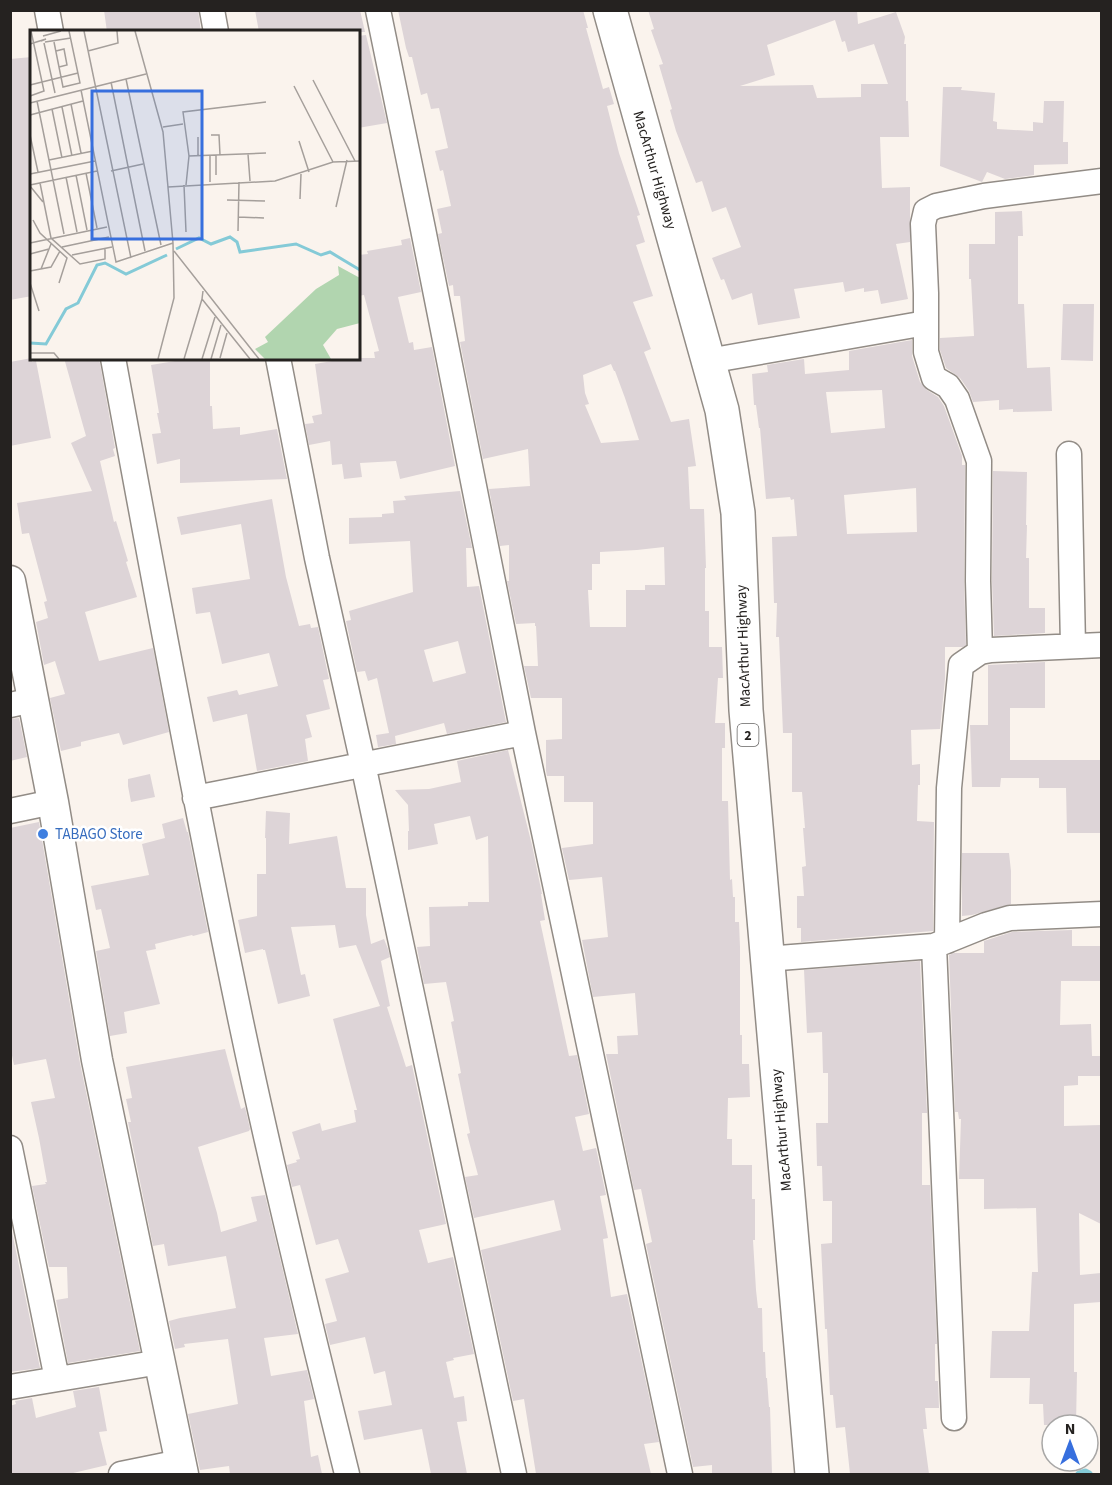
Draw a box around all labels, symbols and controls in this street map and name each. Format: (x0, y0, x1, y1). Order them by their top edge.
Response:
inset map (30, 30, 360, 360)
street label: MacArthur Highway (628, 108, 682, 232)
street label: MacArthur Highway (731, 584, 756, 708)
road number: 2 (738, 724, 758, 746)
place label: TABAGO Store (55, 824, 143, 845)
marker: TABAGO Store (36, 827, 50, 841)
street label: MacArthur Highway (766, 1068, 797, 1192)
north arrow (1040, 1413, 1100, 1473)
text: N (1065, 1418, 1075, 1440)

